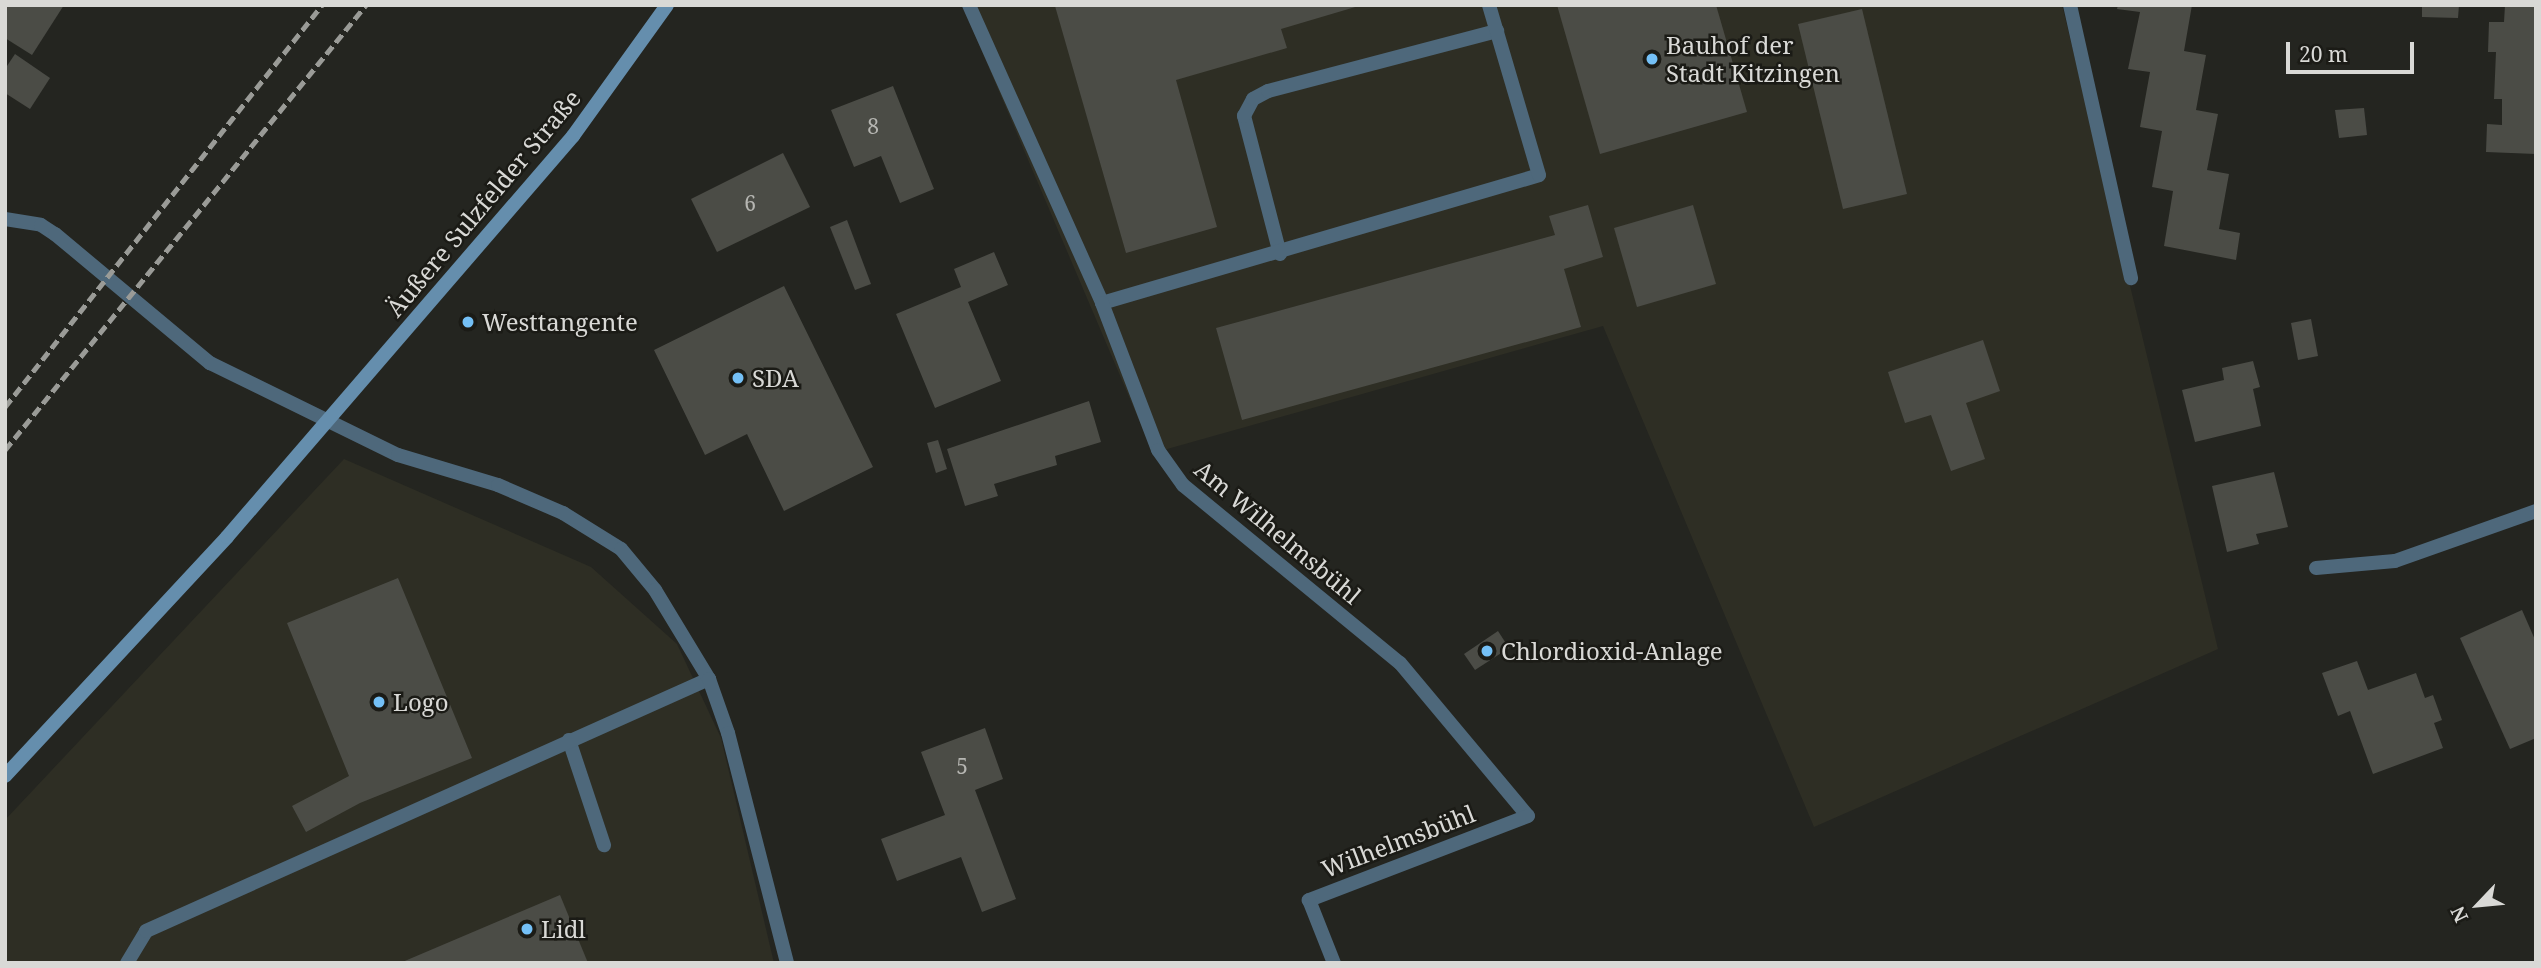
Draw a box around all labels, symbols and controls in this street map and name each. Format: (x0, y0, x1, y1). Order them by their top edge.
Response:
scale bar (2289, 28, 2417, 72)
place label: Bauhof der Stadt Kitzingen (1666, 31, 1840, 87)
text: 20 m (2299, 40, 2348, 68)
marker: Bauhof der Stadt Kitzingen (1644, 51, 1660, 67)
street label: Äußere Sulzfelder Straße (380, 84, 586, 322)
house number: 8 (867, 113, 879, 139)
house number: 6 (744, 190, 756, 216)
place label: Westtangente (482, 308, 638, 336)
marker: Westtangente (460, 314, 476, 330)
place label: SDA (752, 364, 799, 392)
marker: SDA (730, 370, 746, 386)
street label: Am Wilhelmsbühl (1189, 454, 1367, 610)
place label: Chlordioxid-Anlage (1501, 637, 1723, 665)
marker: Chlordioxid-Anlage (1479, 643, 1495, 659)
place label: Logo (393, 688, 449, 716)
marker: Logo (371, 694, 387, 710)
house number: 5 (956, 753, 968, 779)
street label: Wilhelmsbühl (1317, 799, 1479, 883)
north arrow (2443, 870, 2513, 940)
text: N (2444, 902, 2474, 927)
place label: Lidl (541, 915, 586, 943)
marker: Lidl (519, 921, 535, 937)

